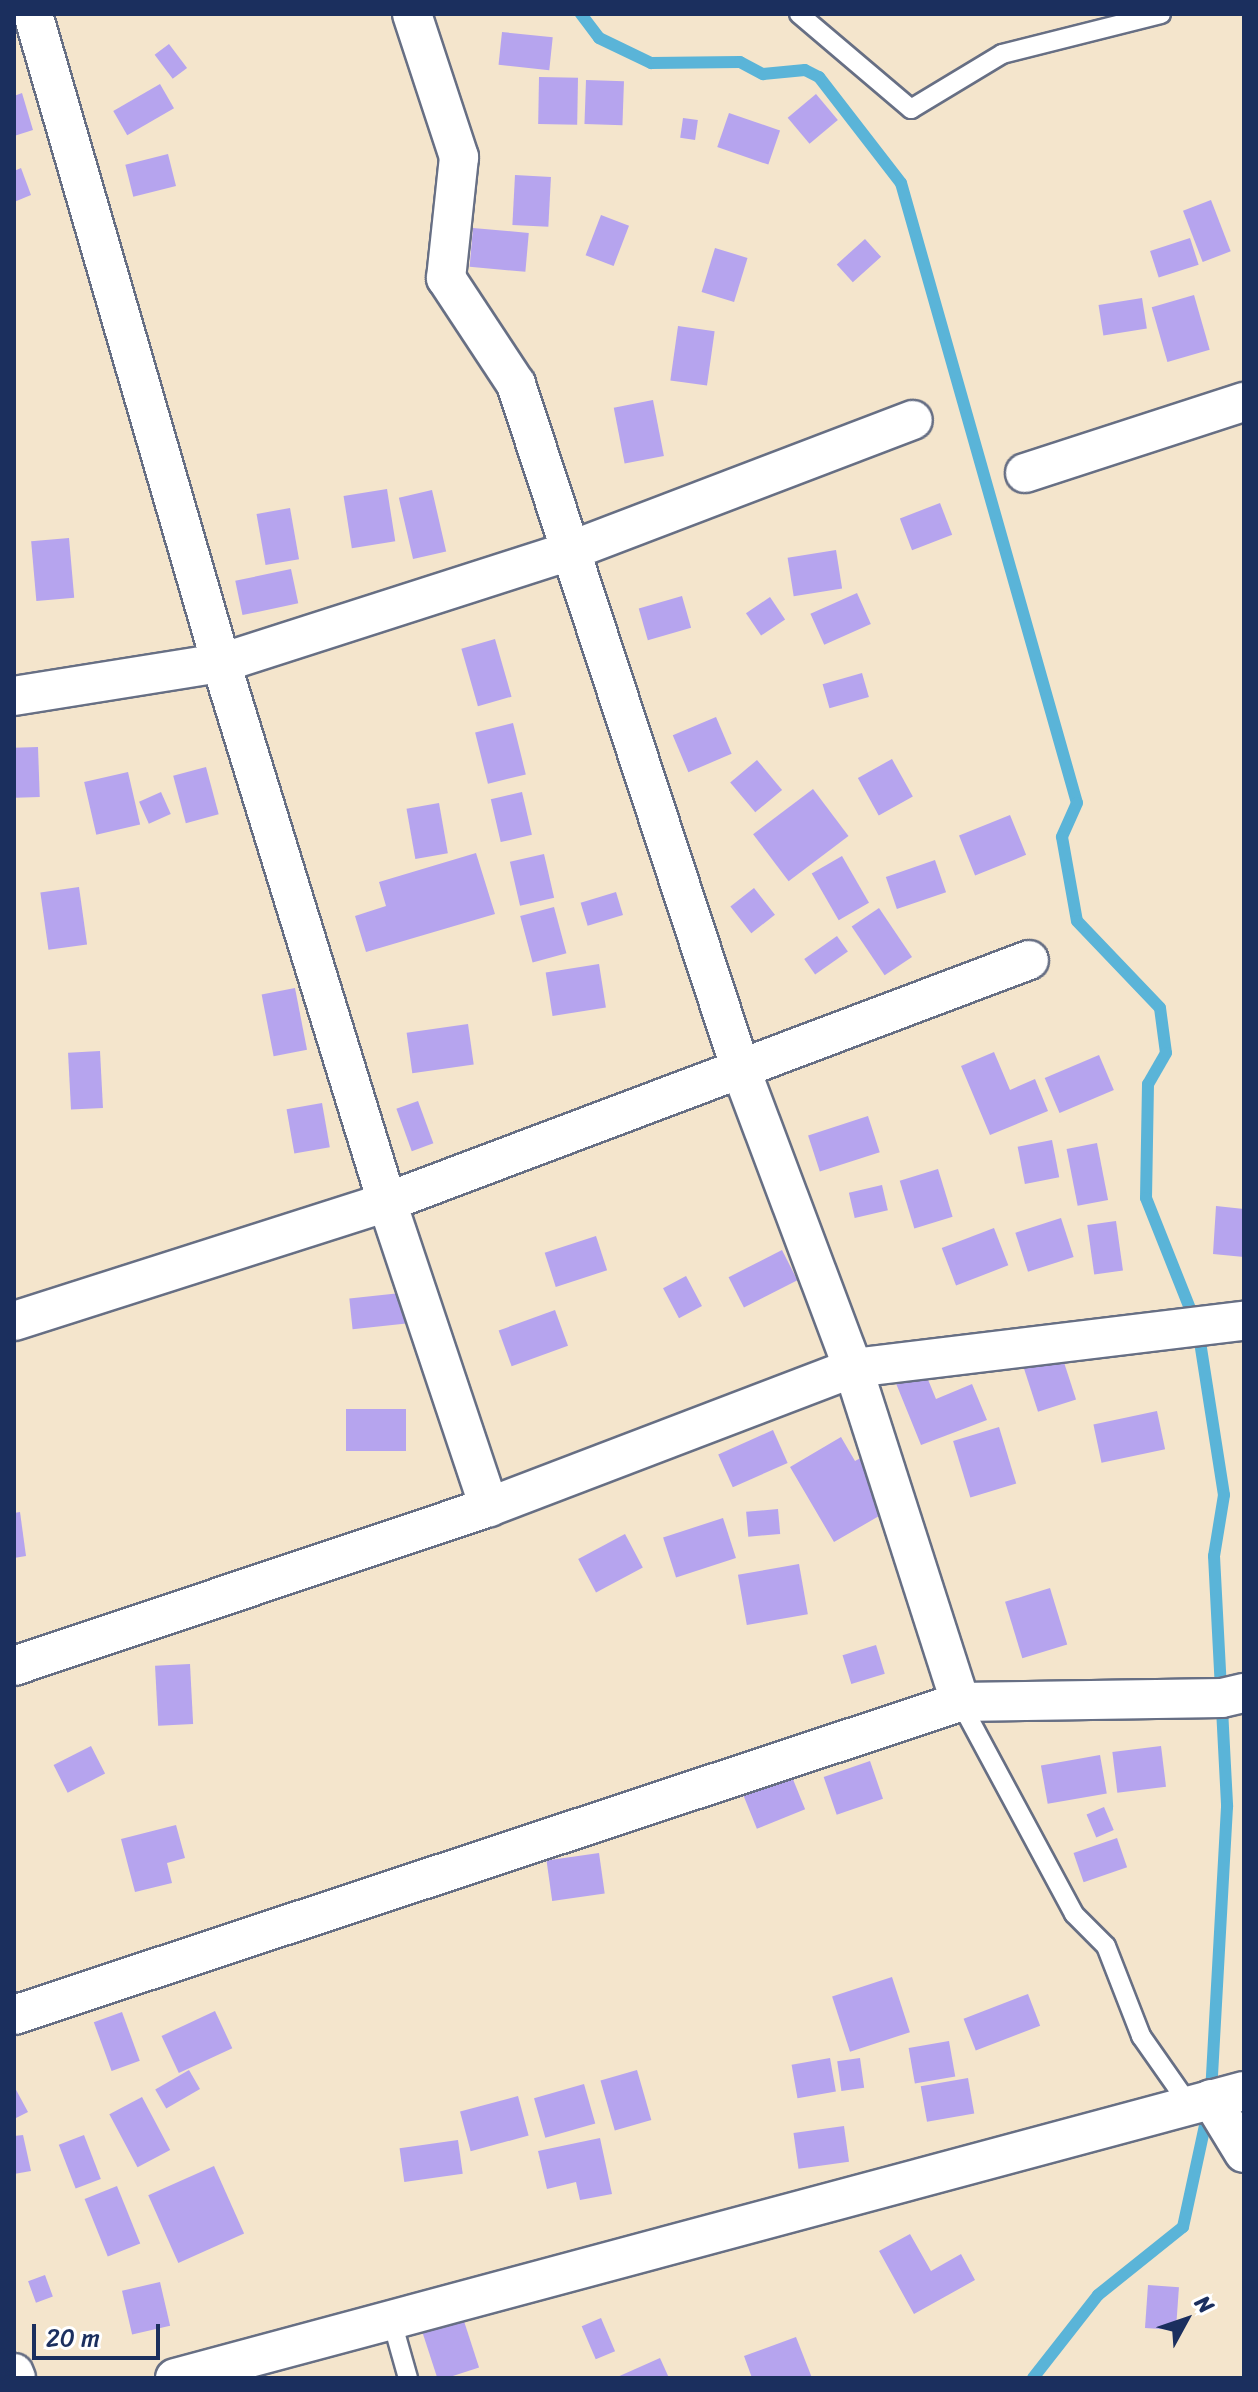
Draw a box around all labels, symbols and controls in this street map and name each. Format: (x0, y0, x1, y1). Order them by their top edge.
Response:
north arrow (1146, 2280, 1226, 2360)
text: N (1185, 2286, 1225, 2323)
scale bar (36, 2308, 164, 2358)
text: 20 m (46, 2317, 100, 2359)

